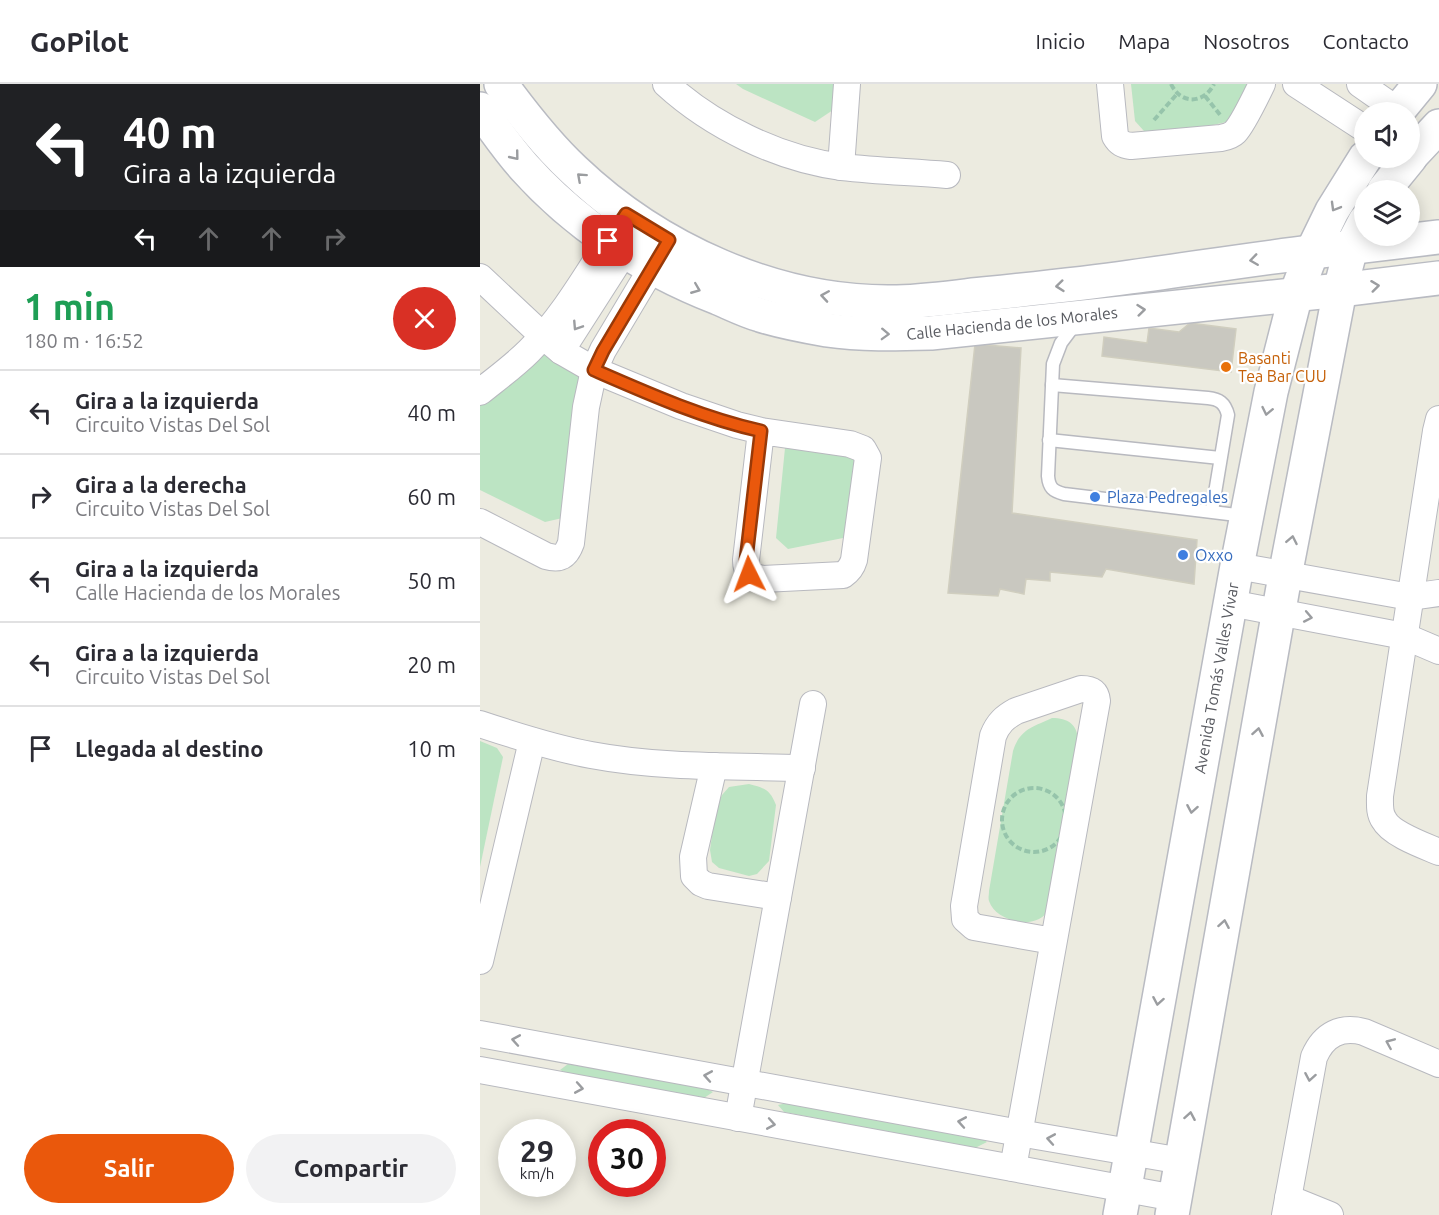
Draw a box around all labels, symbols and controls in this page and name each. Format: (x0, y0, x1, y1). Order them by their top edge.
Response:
text: GoPilot (30, 26, 129, 57)
text: Inicio (1036, 29, 1085, 53)
text: Mapa (1118, 29, 1170, 53)
text: Nosotros (1203, 29, 1290, 53)
text: Contacto (1323, 29, 1409, 53)
map controls (1354, 102, 1420, 246)
button: sound (1354, 102, 1420, 168)
icon: left (24, 108, 102, 186)
text: 40 m (123, 109, 217, 156)
one-way arrow (508, 149, 519, 160)
text: Gira a la izquierda (123, 158, 336, 188)
one-way arrow (578, 173, 588, 184)
button: layers (1354, 180, 1420, 246)
one-way arrow (1331, 201, 1342, 212)
pin (582, 215, 633, 266)
icon: left (129, 222, 162, 255)
icon: ahead (192, 222, 225, 255)
icon: ahead (255, 222, 288, 255)
icon: right (318, 222, 351, 255)
icon: arrive (591, 224, 624, 257)
one-way arrow (1249, 253, 1258, 265)
one-way arrow (1056, 279, 1065, 292)
one-way arrow (1370, 280, 1380, 292)
one-way arrow (690, 282, 701, 294)
text: 1 min (24, 286, 115, 327)
button: close (393, 287, 456, 350)
one-way arrow (820, 291, 829, 303)
street label: Calle Hacienda de los Morales (905, 303, 1119, 343)
one-way arrow (1137, 304, 1146, 317)
one-way arrow (572, 320, 584, 330)
one-way arrow (880, 327, 889, 340)
text: 180 m · 16:52 (24, 329, 144, 352)
place label: Basanti Tea Bar CUU (1238, 349, 1327, 385)
marker: Basanti Tea Bar CUU (1219, 360, 1233, 374)
text: Gira a la izquierda (75, 388, 259, 413)
icon: left (24, 396, 57, 429)
text: 40 m (407, 400, 456, 425)
one-way arrow (1261, 406, 1274, 416)
text: Circuito Vistas Del Sol (75, 413, 270, 436)
text: Gira a la derecha (75, 472, 247, 497)
icon: right (24, 480, 57, 513)
text: 60 m (407, 484, 456, 509)
place label: Plaza Pedregales (1107, 488, 1228, 506)
marker: Plaza Pedregales (1088, 490, 1102, 504)
text: Circuito Vistas Del Sol (75, 497, 270, 520)
one-way arrow (1285, 535, 1298, 545)
position arrow (717, 542, 781, 606)
place label: Oxxo (1195, 546, 1233, 564)
marker: Oxxo (1176, 548, 1190, 562)
text: Gira a la izquierda (75, 556, 259, 581)
icon: left (24, 564, 57, 597)
text: 50 m (407, 568, 456, 593)
text: Calle Hacienda de los Morales (75, 581, 340, 604)
street label: Avenida Tomás Valles Vivar (1190, 581, 1242, 775)
one-way arrow (1303, 610, 1313, 623)
text: Gira a la izquierda (75, 640, 259, 665)
icon: left (24, 648, 57, 681)
text: 20 m (407, 652, 456, 677)
text: Circuito Vistas Del Sol (75, 665, 270, 688)
one-way arrow (1251, 727, 1263, 737)
icon: arrive (24, 732, 57, 765)
text: Llegada al destino (75, 736, 263, 761)
text: 10 m (407, 736, 456, 761)
one-way arrow (1187, 805, 1199, 814)
one-way arrow (1217, 919, 1230, 929)
one-way arrow (1152, 997, 1164, 1006)
one-way arrow (512, 1034, 522, 1047)
one-way arrow (1385, 1038, 1396, 1050)
one-way arrow (703, 1070, 713, 1082)
one-way arrow (1304, 1072, 1317, 1082)
one-way arrow (574, 1081, 584, 1094)
one-way arrow (1183, 1111, 1196, 1121)
one-way arrow (957, 1116, 967, 1129)
one-way arrow (765, 1117, 775, 1130)
speed limit sign: 30 (588, 1119, 666, 1197)
one-way arrow (1047, 1133, 1056, 1145)
button: Salir (24, 1134, 234, 1203)
button: Compartir (246, 1134, 456, 1203)
text: 29 (520, 1134, 554, 1168)
text: km/h (520, 1165, 554, 1182)

